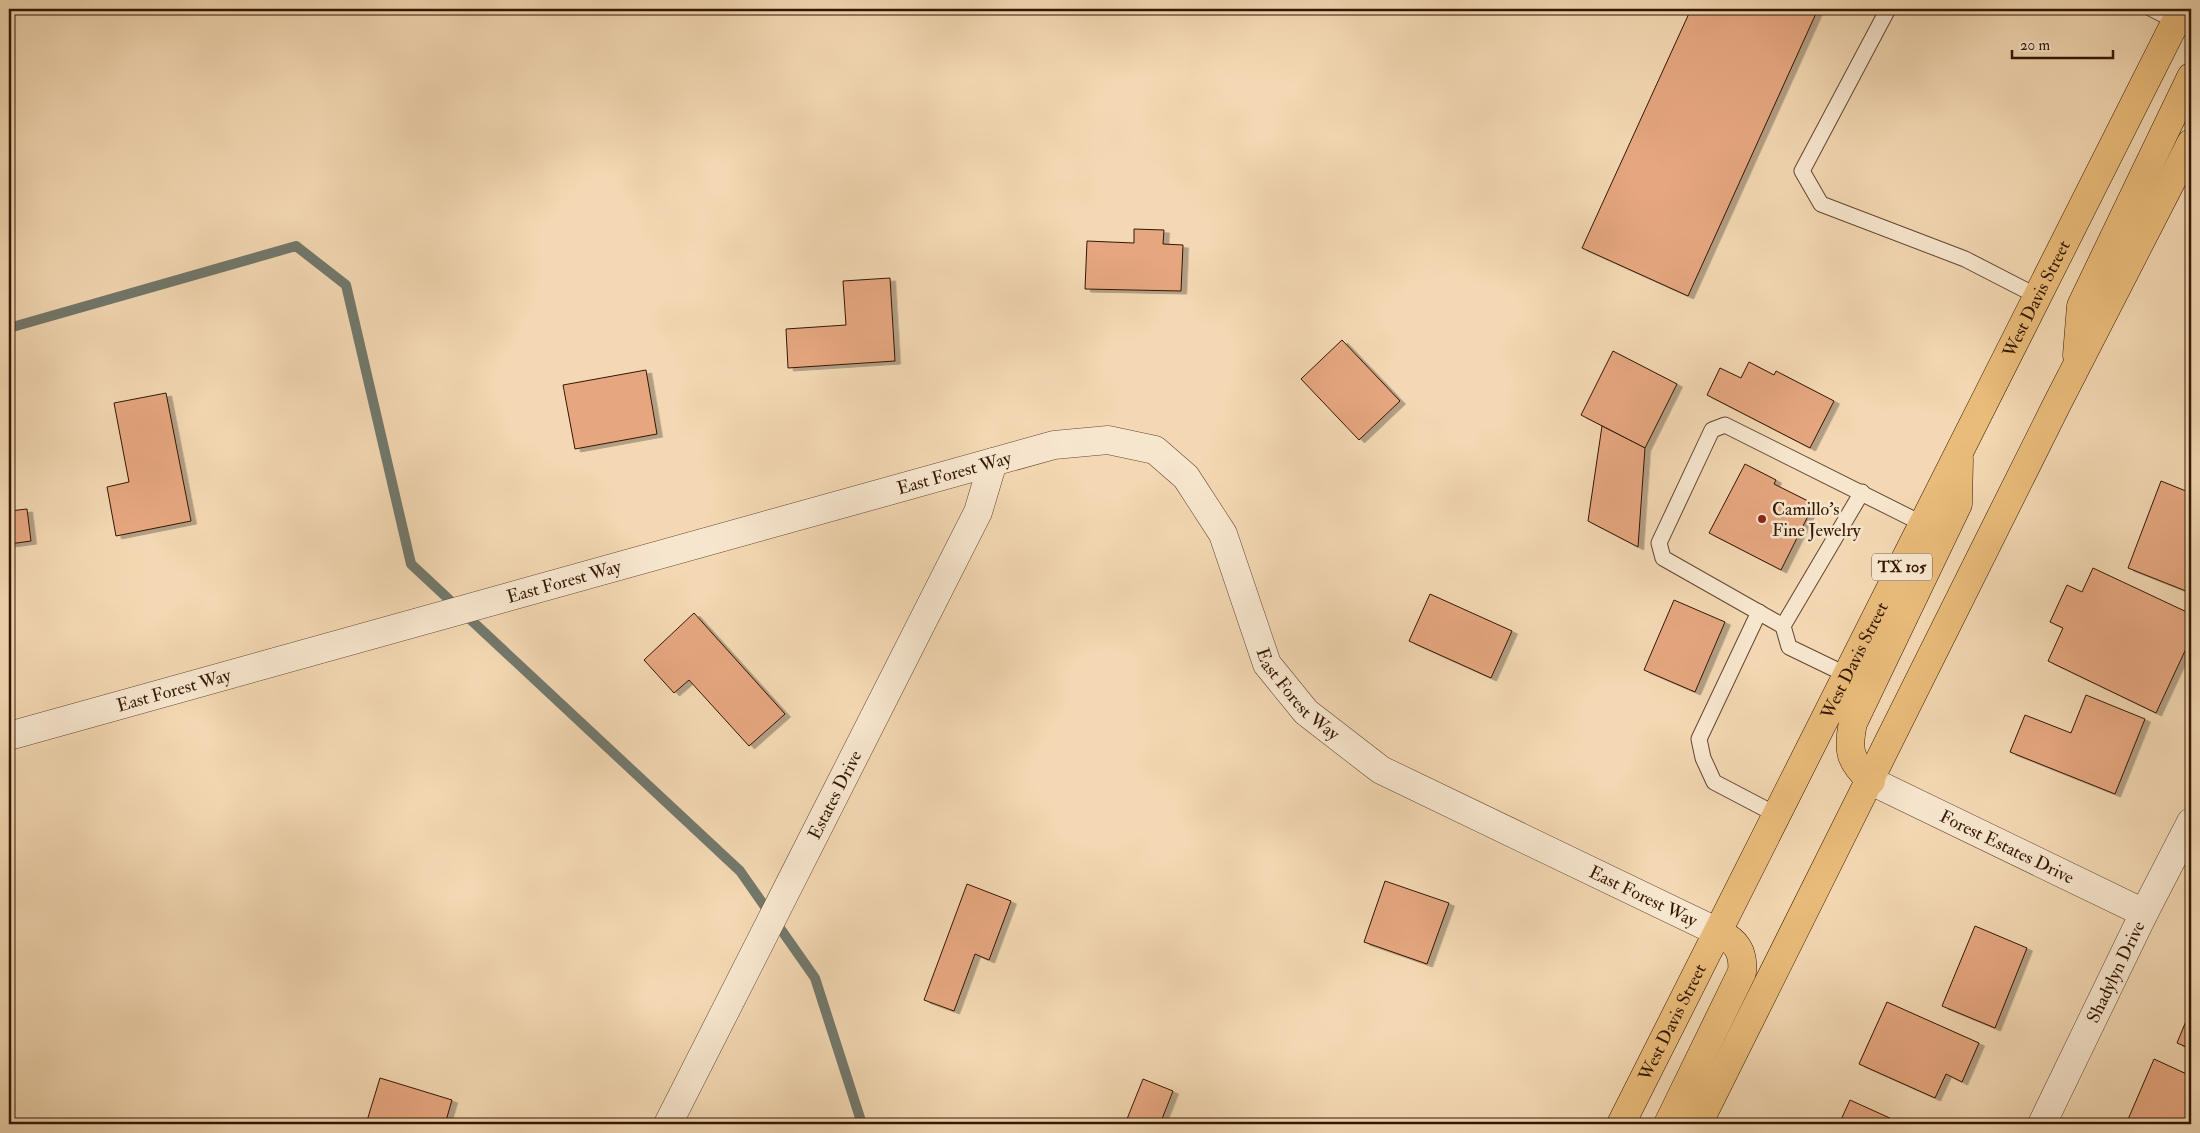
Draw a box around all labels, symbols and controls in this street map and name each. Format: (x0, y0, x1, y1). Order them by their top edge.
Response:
scale bar (2012, 28, 2114, 60)
text: 20 m (2020, 36, 2050, 55)
street label: West Davis Street (1997, 236, 2075, 362)
street label: East Forest Way (894, 446, 1015, 500)
place label: Camillo's Fine Jewelry (1772, 498, 1862, 542)
marker: Camillo's Fine Jewelry (1756, 513, 1768, 525)
street label: East Forest Way (504, 554, 625, 608)
road number: TX 105 (1872, 554, 1932, 580)
street label: West Davis Street (1815, 598, 1893, 724)
street label: East Forest Way (1251, 645, 1345, 746)
street label: East Forest Way (114, 663, 235, 717)
street label: Estates Drive (803, 746, 867, 843)
street label: Forest Estates Drive (1936, 804, 2078, 889)
street label: East Forest Way (1585, 860, 1702, 932)
street label: Shadylyn Drive (2081, 917, 2150, 1027)
street label: West Davis Street (1633, 960, 1711, 1085)

